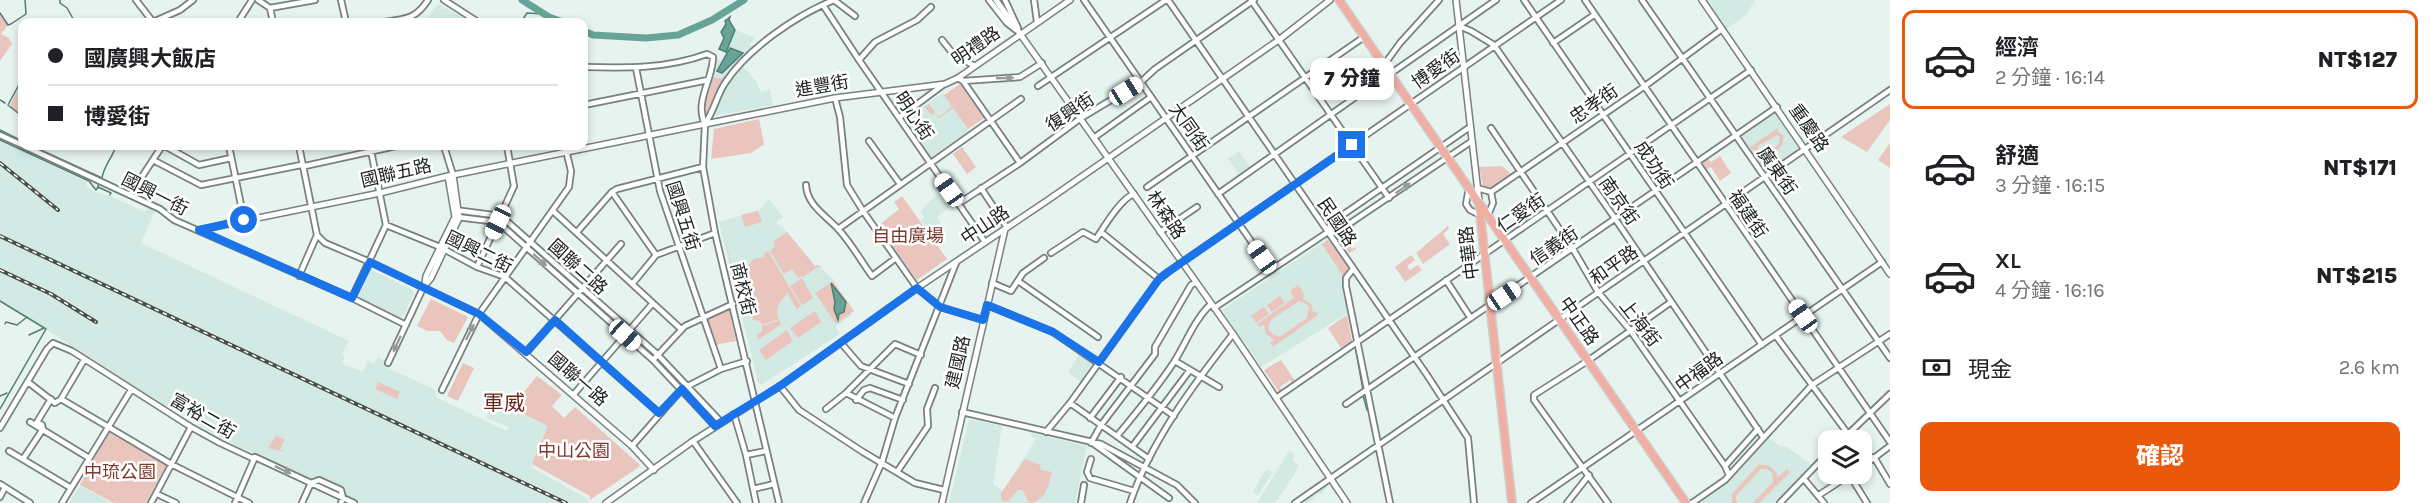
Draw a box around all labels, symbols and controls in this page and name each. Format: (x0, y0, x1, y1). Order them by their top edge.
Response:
street label: 明禮路 (948, 22, 1004, 70)
icon: car (1923, 33, 1977, 87)
text: 經濟 (1995, 35, 2039, 61)
street label: 博愛街 (1408, 45, 1464, 93)
text: 國廣興大飯店 (84, 46, 216, 72)
text: NT$127 (2318, 47, 2397, 73)
callout: 7 分鐘 (1310, 58, 1394, 100)
text: 2 分鐘 · 16:14 (1995, 66, 2105, 89)
text: 7 分鐘 (1324, 67, 1380, 90)
street label: 進豐街 (794, 70, 850, 102)
one-way arrow (995, 73, 1014, 82)
car (1106, 74, 1146, 108)
street label: 忠孝街 (1566, 80, 1622, 128)
street label: 明心街 (890, 87, 938, 145)
street label: 復興街 (1041, 88, 1099, 136)
street label: 大同街 (1165, 99, 1213, 155)
street label: 重慶路 (1785, 100, 1833, 156)
text: 博愛街 (84, 104, 150, 130)
route end (1338, 131, 1365, 158)
street label: 成功街 (1630, 136, 1678, 194)
icon: car (1923, 141, 1977, 195)
street label: 廣東街 (1753, 143, 1801, 199)
text: 舒適 (1995, 143, 2039, 169)
street label: 國聯五路 (358, 154, 434, 192)
text: NT$171 (2323, 155, 2397, 181)
street label: 國興一街 (118, 168, 192, 220)
car (931, 170, 967, 210)
street label: 南京街 (1595, 173, 1643, 229)
text: 3 分鐘 · 16:15 (1995, 174, 2105, 197)
street label: 國興五街 (661, 178, 705, 254)
one-way arrow (1395, 183, 1411, 194)
street label: 福建街 (1724, 185, 1772, 243)
street label: 林森路 (1142, 186, 1190, 244)
street label: 仁愛街 (1492, 189, 1550, 237)
street label: 民國路 (1313, 193, 1361, 251)
street label: 中山路 (956, 201, 1014, 249)
car (482, 202, 514, 242)
route start (230, 206, 257, 233)
street label: 信義街 (1525, 222, 1583, 270)
park label: 自由廣場 (872, 225, 944, 247)
street label: 中華路 (1455, 225, 1483, 281)
street label: 國興二街 (442, 226, 516, 278)
street label: 國聯二路 (544, 235, 612, 299)
car (1244, 237, 1280, 277)
street label: 和平路 (1586, 241, 1642, 289)
text: XL (1995, 248, 2021, 274)
icon: car (1923, 249, 1977, 303)
one-way arrow (533, 253, 548, 267)
street label: 商校街 (726, 260, 760, 318)
text: NT$215 (2316, 263, 2397, 289)
car (1484, 278, 1524, 314)
text: 4 分鐘 · 16:16 (1995, 279, 2105, 302)
street label: 中正路 (1555, 293, 1603, 349)
street label: 上海街 (1615, 295, 1665, 351)
car (1785, 296, 1821, 336)
car (606, 316, 644, 354)
one-way arrow (465, 323, 475, 341)
street label: 建國路 (941, 333, 975, 391)
one-way arrow (392, 336, 401, 353)
street label: 國聯一路 (544, 347, 612, 411)
street label: 中福路 (1671, 347, 1727, 397)
icon: cash (1920, 351, 1953, 384)
text: 2.6 km (2339, 356, 2400, 379)
text: 現金 (1968, 357, 2012, 383)
street label: 富裕二街 (166, 388, 240, 444)
district label: 軍威 (483, 391, 525, 415)
button: 確認 (1920, 422, 2400, 491)
map controls (1818, 430, 1872, 484)
button: layers (1818, 430, 1872, 484)
park label: 中山公園 (538, 440, 610, 462)
park label: 中琉公園 (84, 461, 156, 483)
one-way arrow (275, 465, 292, 474)

